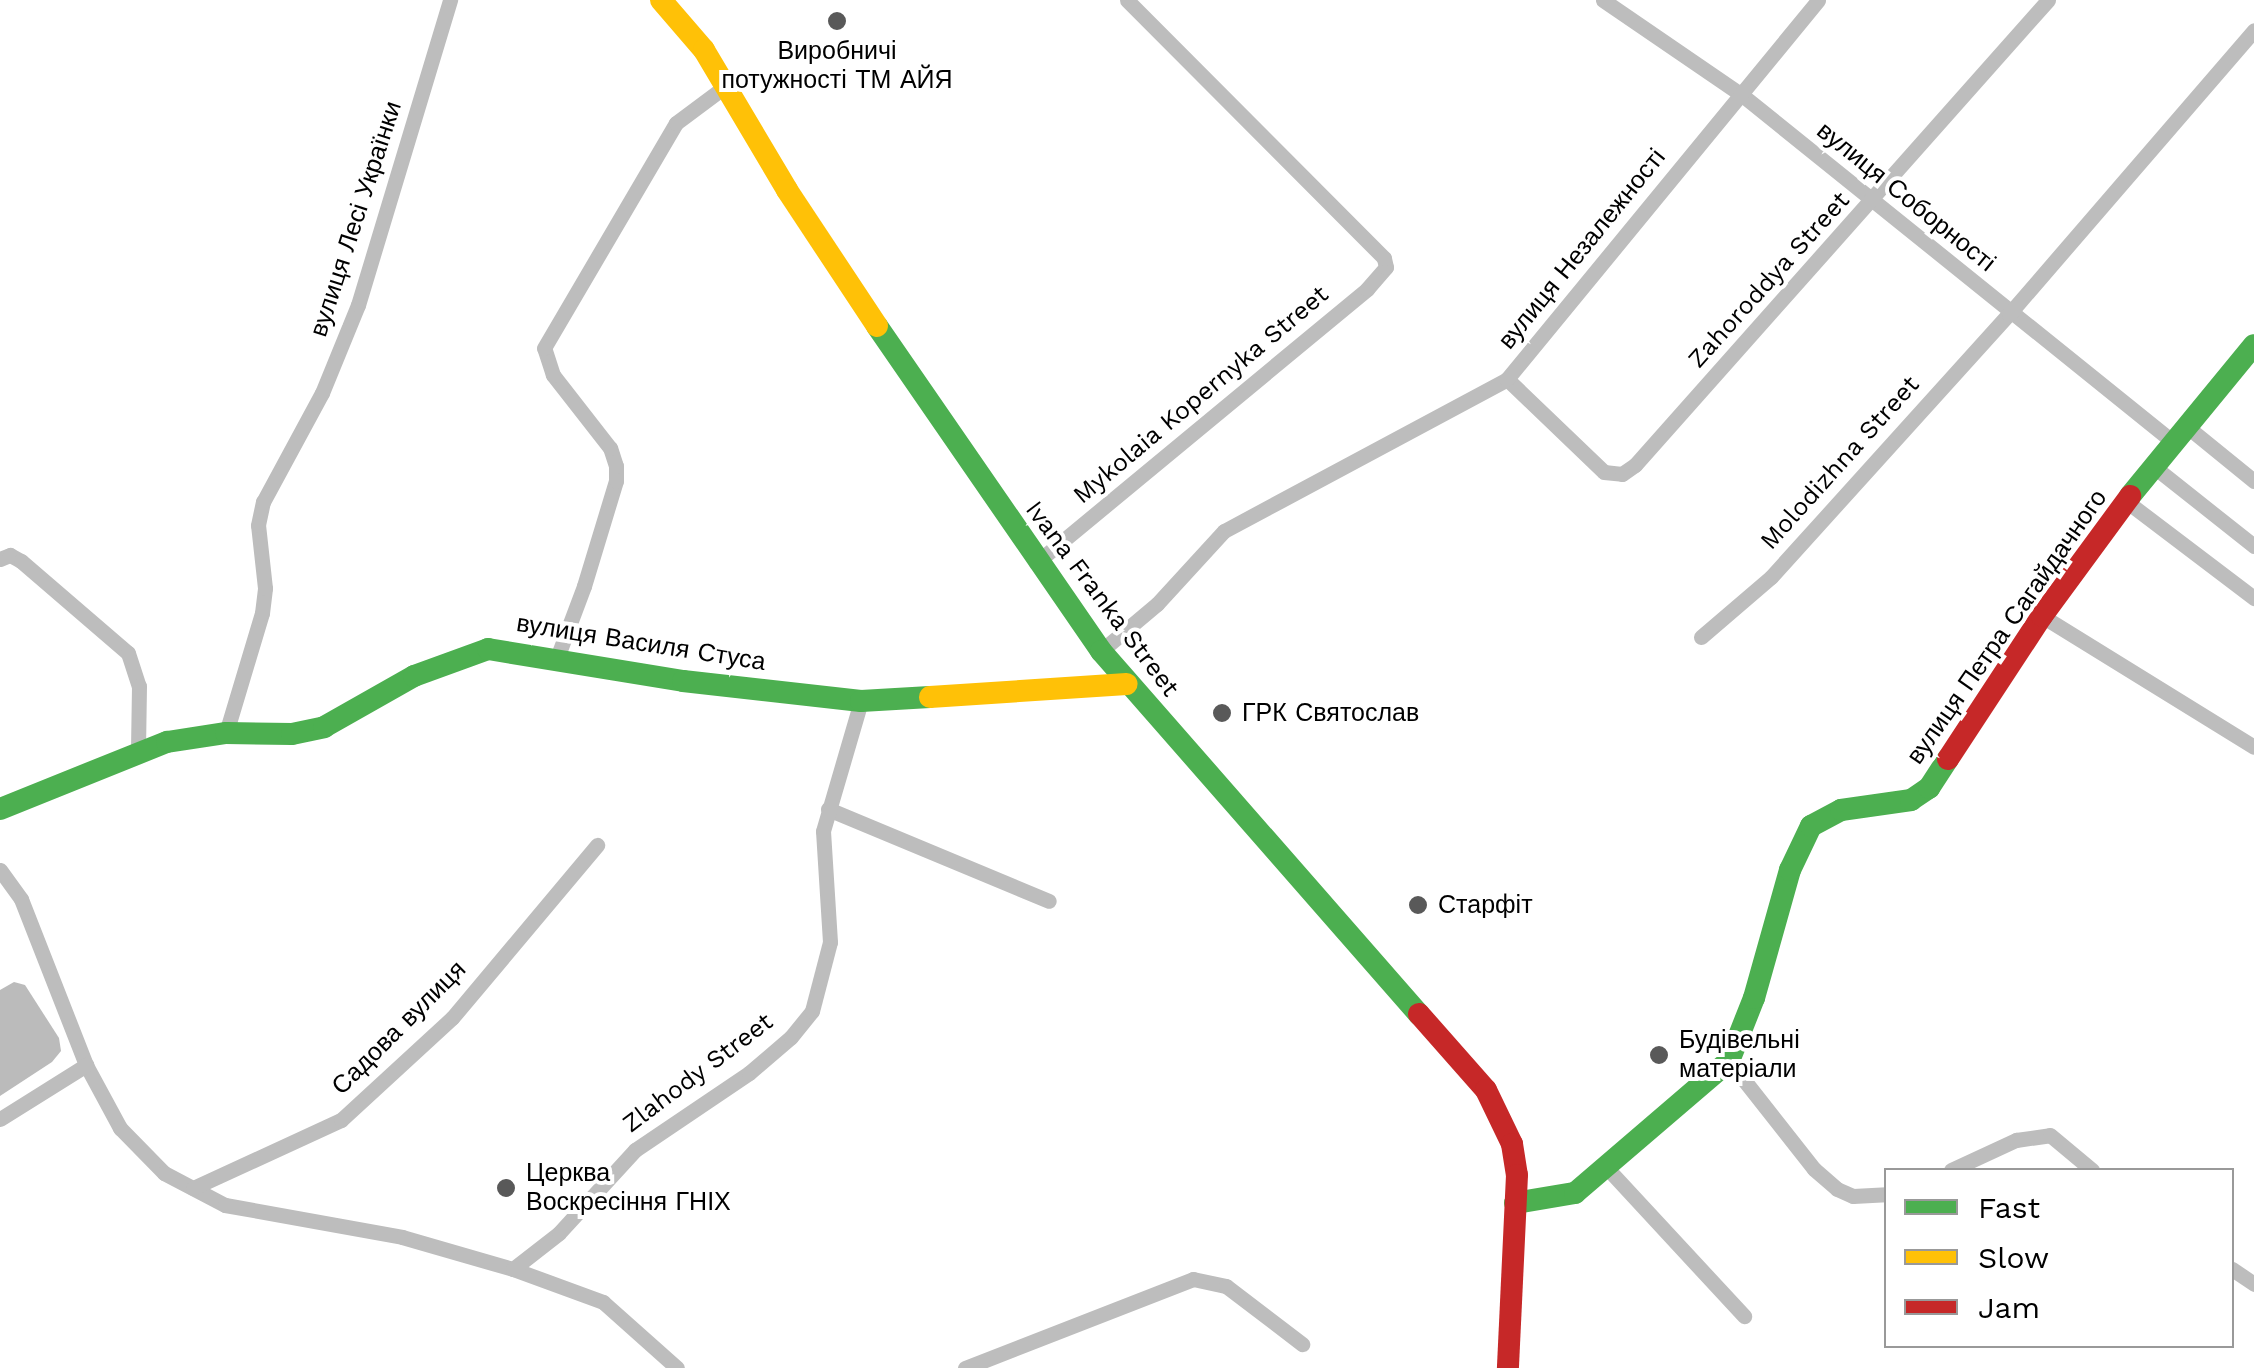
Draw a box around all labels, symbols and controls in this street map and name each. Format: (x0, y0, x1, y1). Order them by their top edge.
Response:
marker: Виробничі потужності ТМ АЙЯ (826, 10, 848, 32)
place label: Виробничі потужності ТМ АЙЯ (721, 37, 953, 96)
street label: вулиця Лесі Українки (304, 98, 408, 340)
street label: вулиця Соборності (1811, 116, 2001, 278)
street label: вулиця Незалежності (1492, 143, 1672, 355)
street label: Zahoroddya Street (1682, 186, 1856, 374)
street label: Mykolaia Kopernyka Street (1067, 279, 1335, 511)
street label: Molodizhna Street (1754, 370, 1926, 556)
street label: вулиця Петра Сагайдачного (1901, 484, 2113, 770)
street label: Ivana Franka Street (1018, 495, 1186, 703)
street label: вулиця Василя Стуса (514, 608, 768, 678)
place label: ГРК Святослав (1242, 698, 1419, 728)
marker: ГРК Святослав (1211, 702, 1233, 724)
place label: Старфіт (1438, 890, 1533, 920)
marker: Старфіт (1407, 894, 1429, 916)
street label: Садова вулиця (326, 955, 472, 1101)
street label: Zlahody Street (617, 1007, 779, 1139)
place label: Будівельні матеріали (1679, 1026, 1800, 1085)
marker: Будівельні матеріали (1648, 1044, 1670, 1066)
place label: Церква Воскресіння ГНІХ (526, 1159, 731, 1218)
legend (1884, 1168, 2234, 1348)
marker: Церква Воскресіння ГНІХ (495, 1177, 517, 1199)
text: Fast (1978, 1190, 2040, 1225)
text: Slow (1978, 1240, 2049, 1275)
text: Jam (1978, 1290, 2040, 1325)

